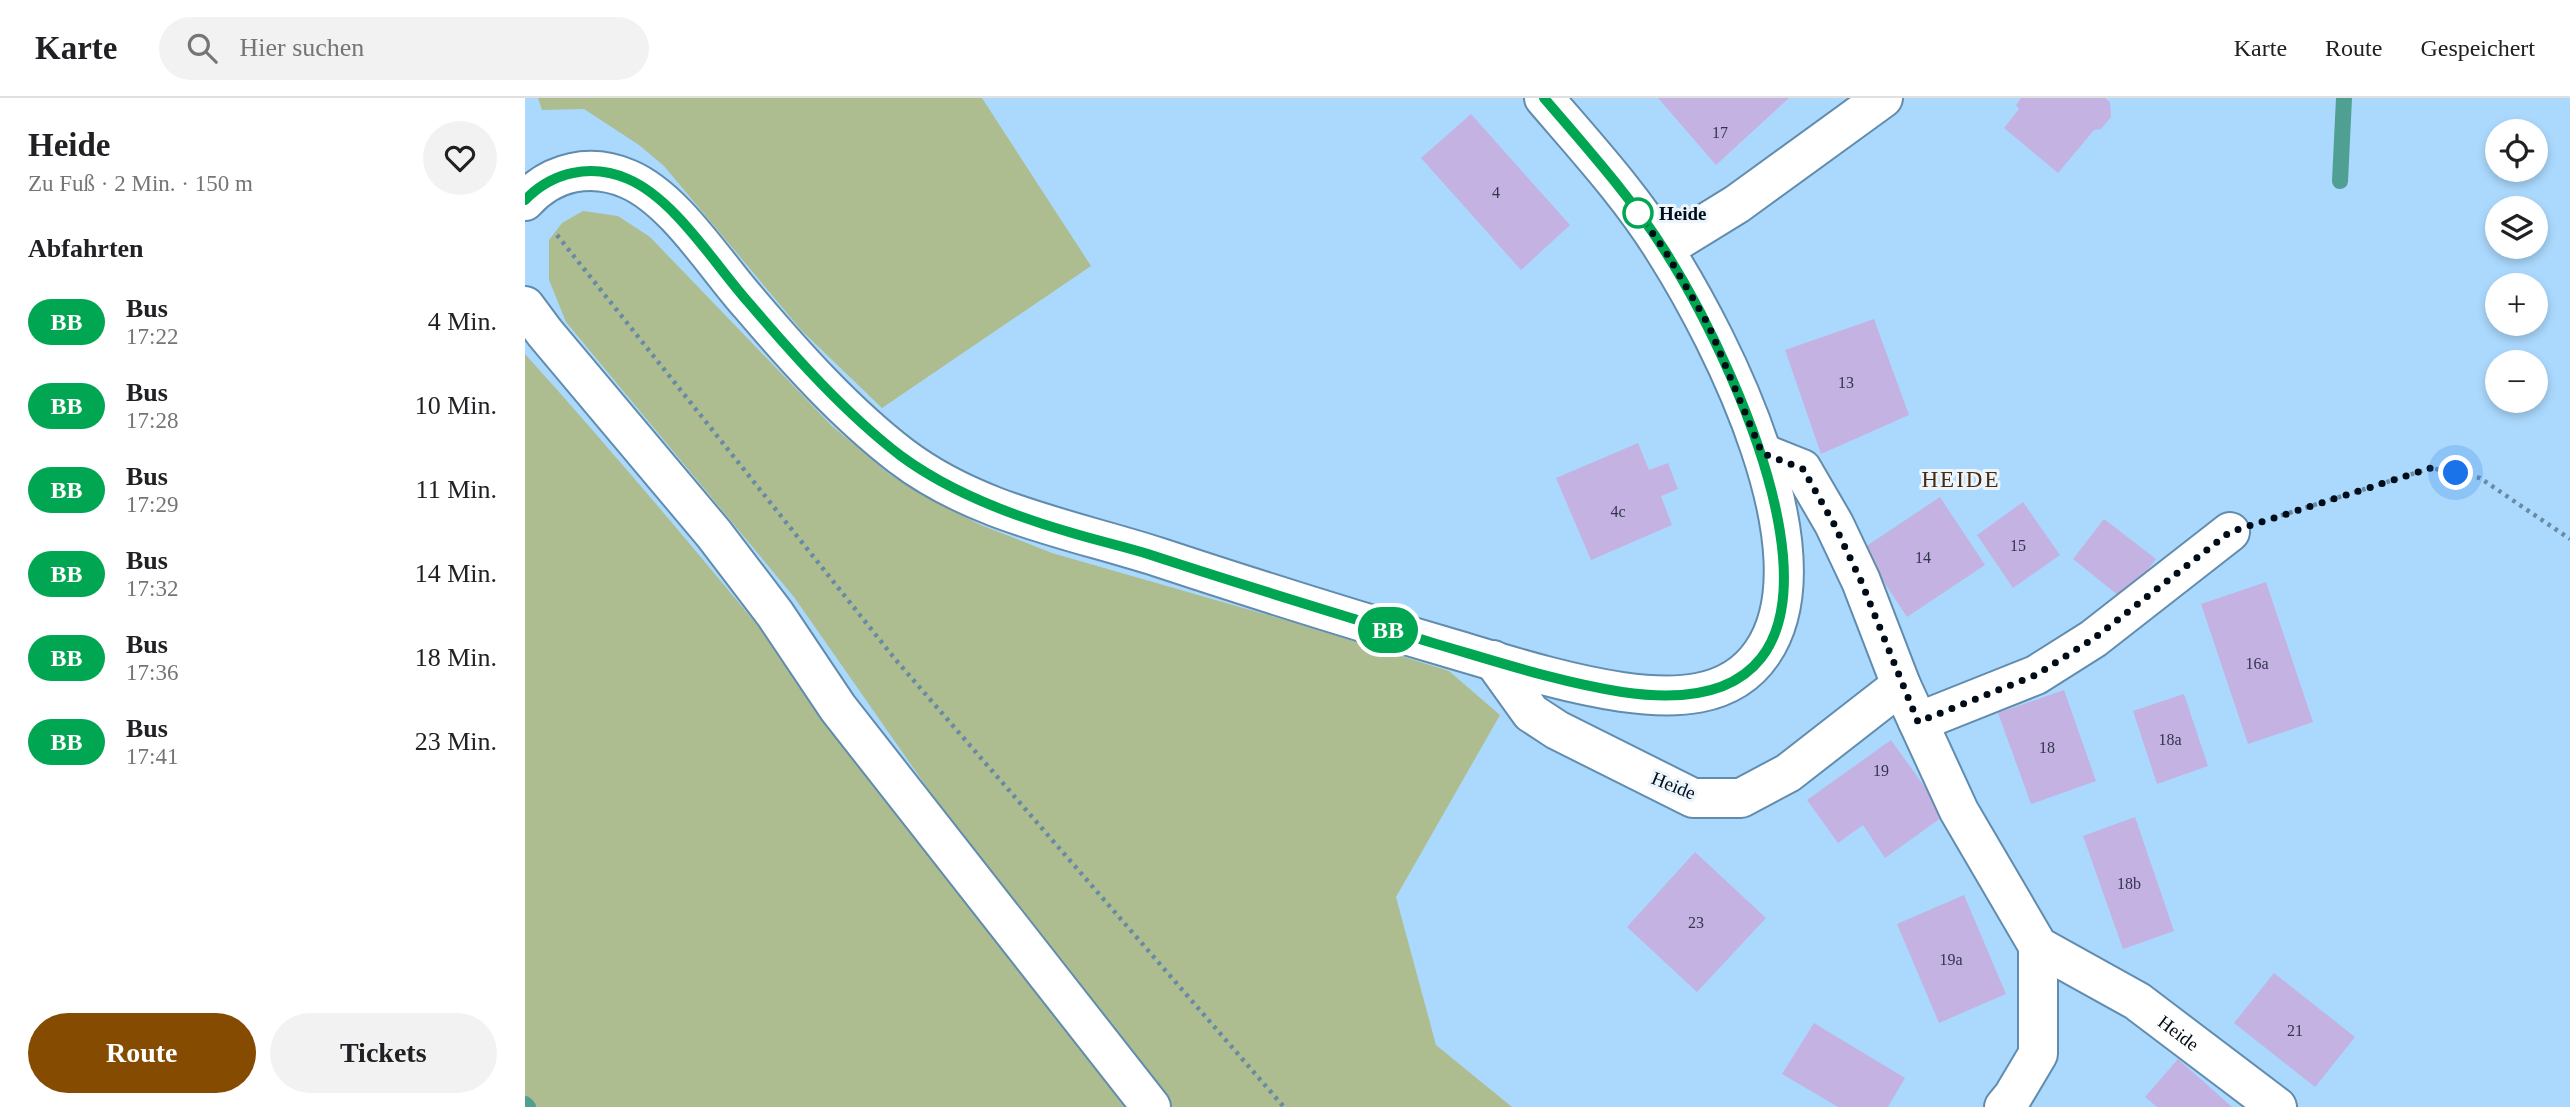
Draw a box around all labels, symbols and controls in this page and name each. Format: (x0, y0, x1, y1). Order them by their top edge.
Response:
search box (159, 17, 649, 80)
icon: search (183, 29, 221, 67)
text: Karte (35, 30, 117, 66)
text: Hier suchen (239, 33, 364, 62)
text: Karte (2234, 35, 2287, 61)
text: Route (2325, 35, 2382, 61)
text: Gespeichert (2420, 35, 2535, 61)
map controls (2485, 119, 2548, 413)
button: locate (2485, 119, 2548, 182)
button: heart (423, 121, 497, 195)
house number: 17 (1712, 124, 1728, 141)
text: Heide (28, 127, 110, 163)
text: Zu Fuß · 2 Min. · 150 m (28, 171, 253, 196)
house number: 4 (1492, 184, 1500, 201)
button: layers (2485, 196, 2548, 259)
marker: Heide (1623, 198, 1653, 228)
place label: Heide (1659, 203, 1707, 224)
text: Abfahrten (28, 234, 144, 263)
button: + (2485, 273, 2548, 336)
text: Bus (126, 294, 168, 323)
text: 4 Min. (428, 307, 497, 336)
text: BB (50, 309, 83, 335)
text: 17:22 (126, 324, 178, 349)
button: − (2485, 350, 2548, 413)
house number: 13 (1838, 374, 1854, 391)
text: Bus (126, 378, 168, 407)
text: 10 Min. (415, 391, 497, 420)
text: BB (50, 393, 83, 419)
text: 17:28 (126, 408, 178, 433)
your location (2438, 455, 2473, 490)
text: Bus (126, 462, 168, 491)
district label: HEIDE (1922, 467, 2000, 492)
text: 11 Min. (416, 475, 497, 504)
text: BB (50, 477, 83, 503)
text: 17:29 (126, 492, 178, 517)
house number: 4c (1610, 503, 1626, 520)
house number: 15 (2010, 537, 2026, 554)
text: Bus (126, 546, 168, 575)
house number: 14 (1915, 549, 1931, 566)
text: 14 Min. (415, 559, 497, 588)
text: BB (50, 561, 83, 587)
text: 17:32 (126, 576, 178, 601)
line badge: BB (1357, 607, 1419, 653)
text: BB (1372, 617, 1404, 643)
text: Bus (126, 630, 168, 659)
text: 18 Min. (415, 643, 497, 672)
text: BB (50, 645, 83, 671)
house number: 16a (2245, 655, 2269, 672)
text: 17:36 (126, 660, 178, 685)
text: Bus (126, 714, 168, 743)
text: 23 Min. (415, 727, 497, 756)
text: BB (50, 729, 83, 755)
house number: 18a (2158, 731, 2182, 748)
house number: 18 (2039, 739, 2055, 756)
text: 17:41 (126, 744, 178, 769)
house number: 19 (1873, 762, 1889, 779)
street label: Heide (1649, 767, 1699, 804)
house number: 18b (2117, 875, 2141, 892)
house number: 23 (1688, 914, 1704, 931)
house number: 19a (1939, 951, 1963, 968)
street label: Heide (2154, 1011, 2203, 1055)
button: Route (28, 1013, 256, 1093)
button: Tickets (270, 1013, 497, 1093)
house number: 21 (2287, 1022, 2303, 1039)

